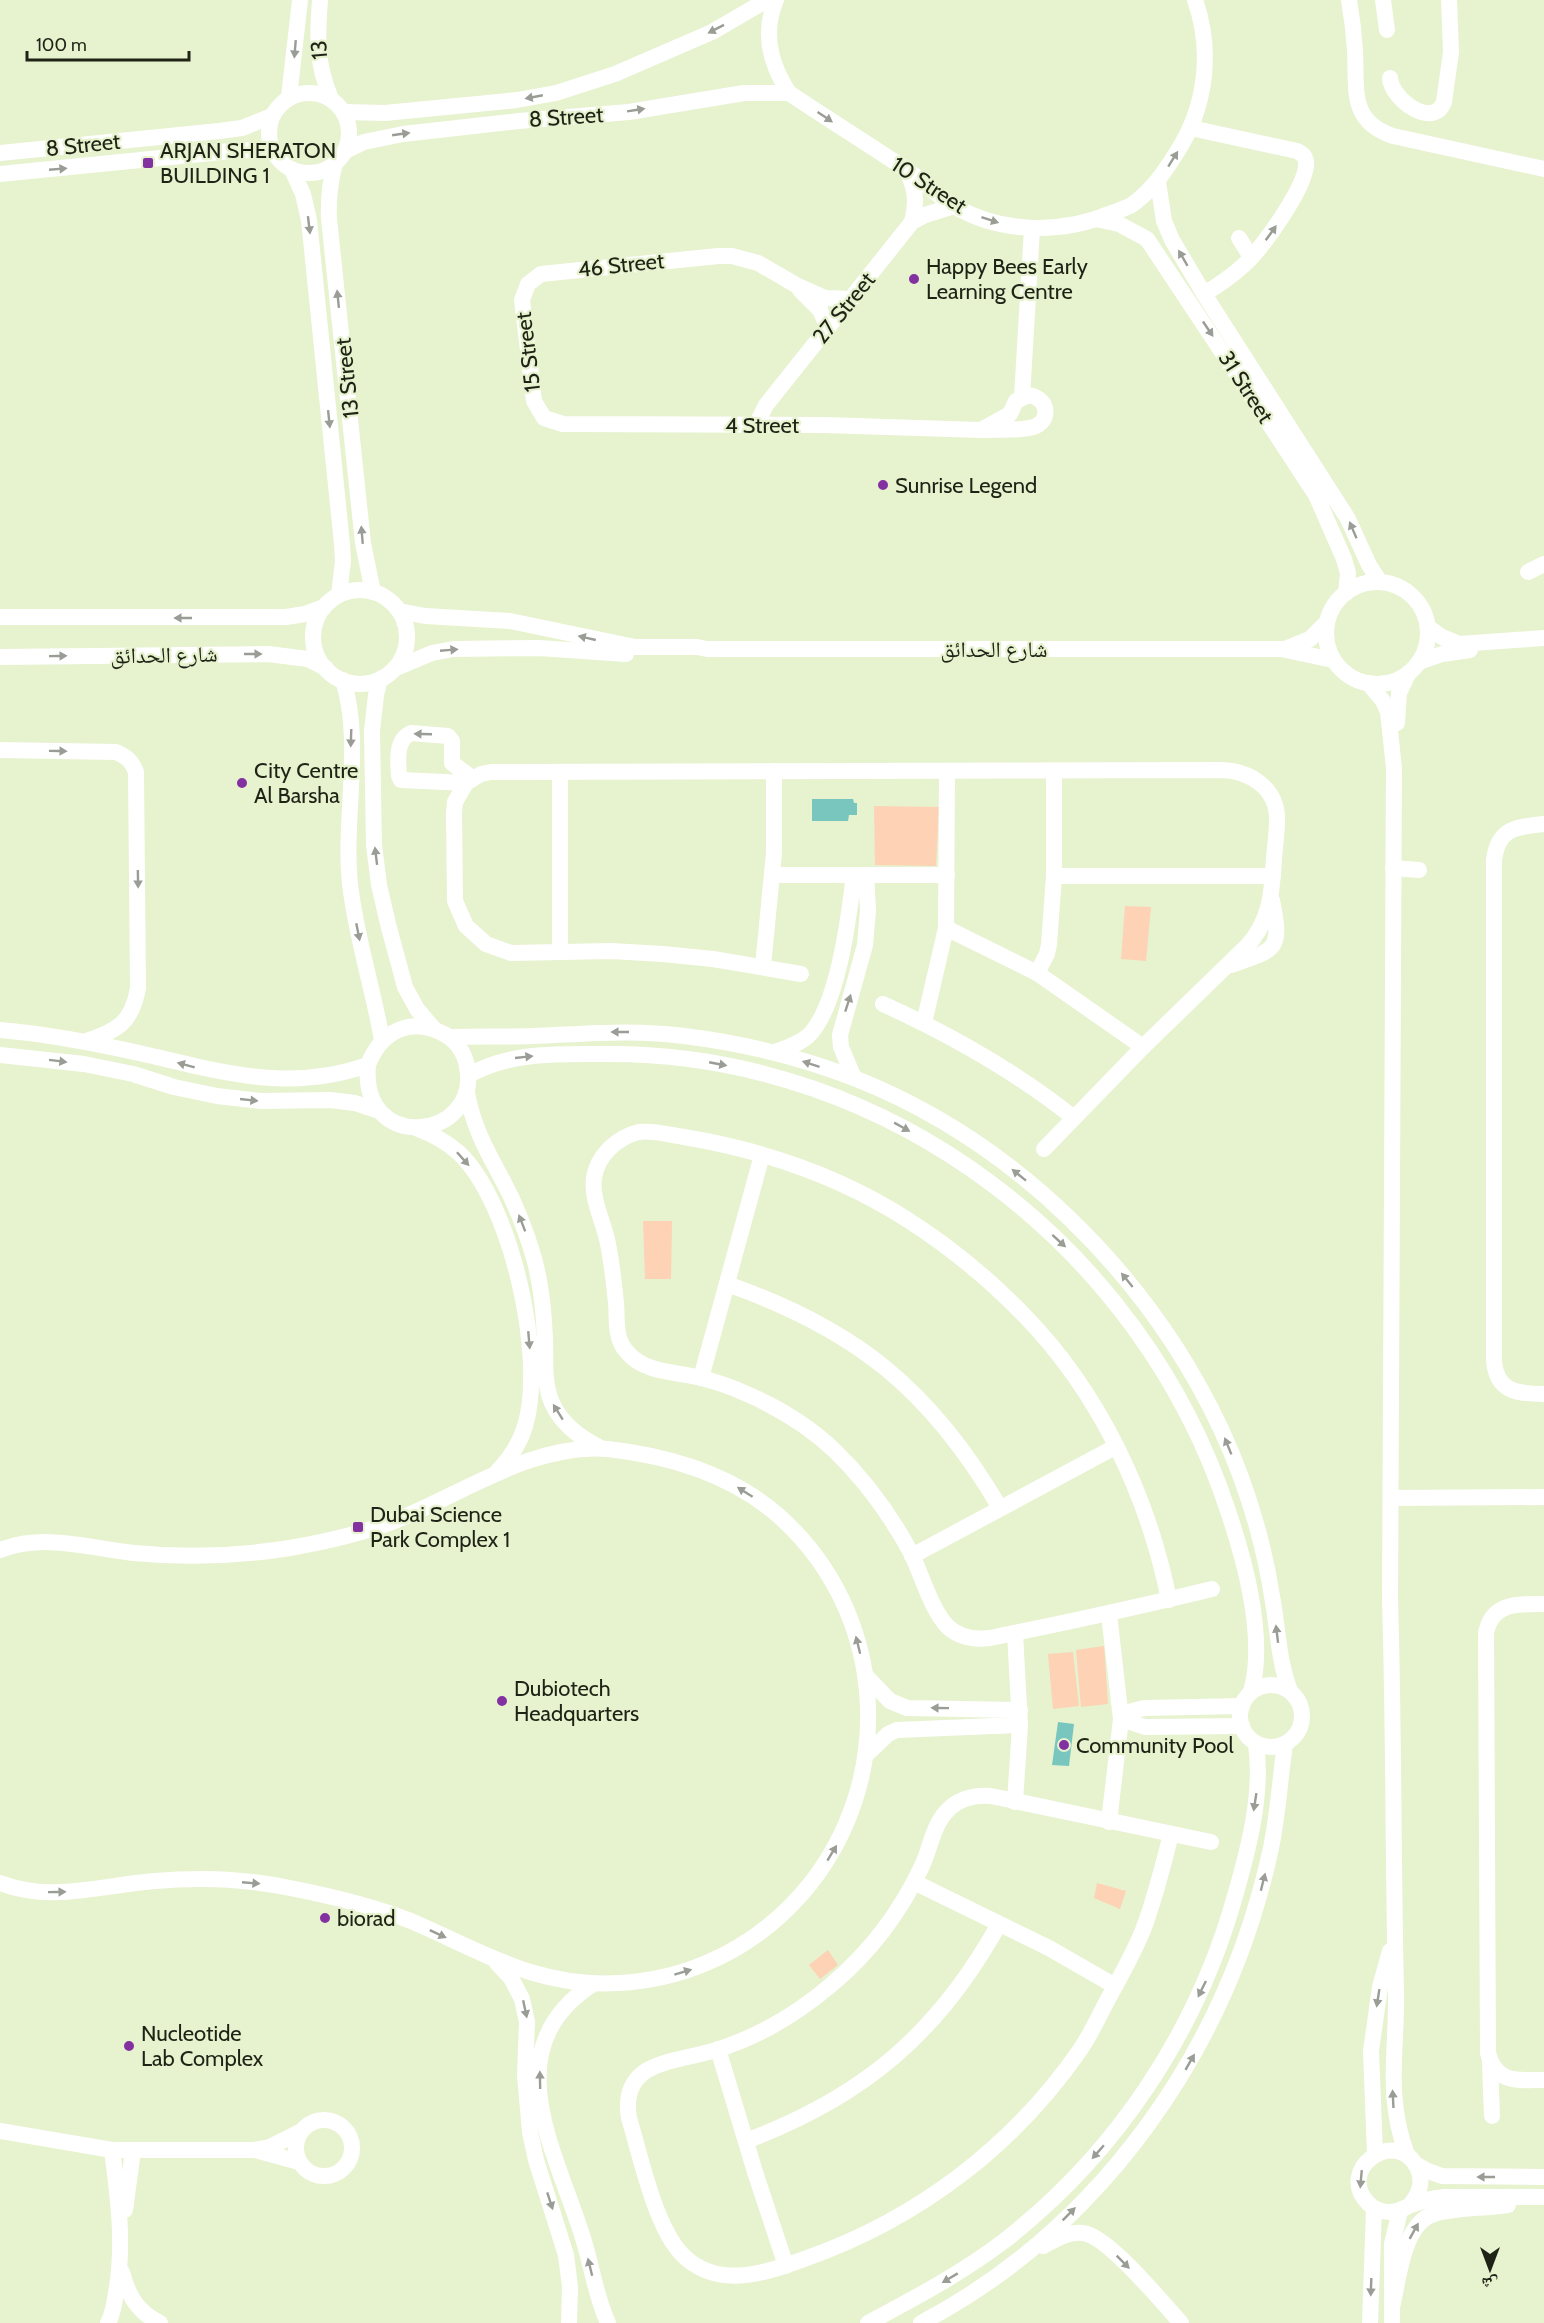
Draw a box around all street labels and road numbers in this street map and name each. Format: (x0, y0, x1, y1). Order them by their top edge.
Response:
street label: 13 (305, 40, 333, 60)
street label: 8 Street (528, 101, 605, 133)
street label: 8 Street (44, 128, 122, 162)
street label: 10 Street (886, 151, 972, 220)
street label: 46 Street (576, 247, 666, 283)
street label: 27 Street (807, 266, 881, 349)
street label: 15 Street (510, 310, 546, 394)
street label: 13 Street (329, 336, 365, 419)
street label: 31 Street (1213, 346, 1280, 429)
street label: 4 Street (725, 412, 800, 439)
street label: شارع الحدائق (940, 636, 1048, 663)
street label: شارع الحدائق (110, 641, 218, 669)

